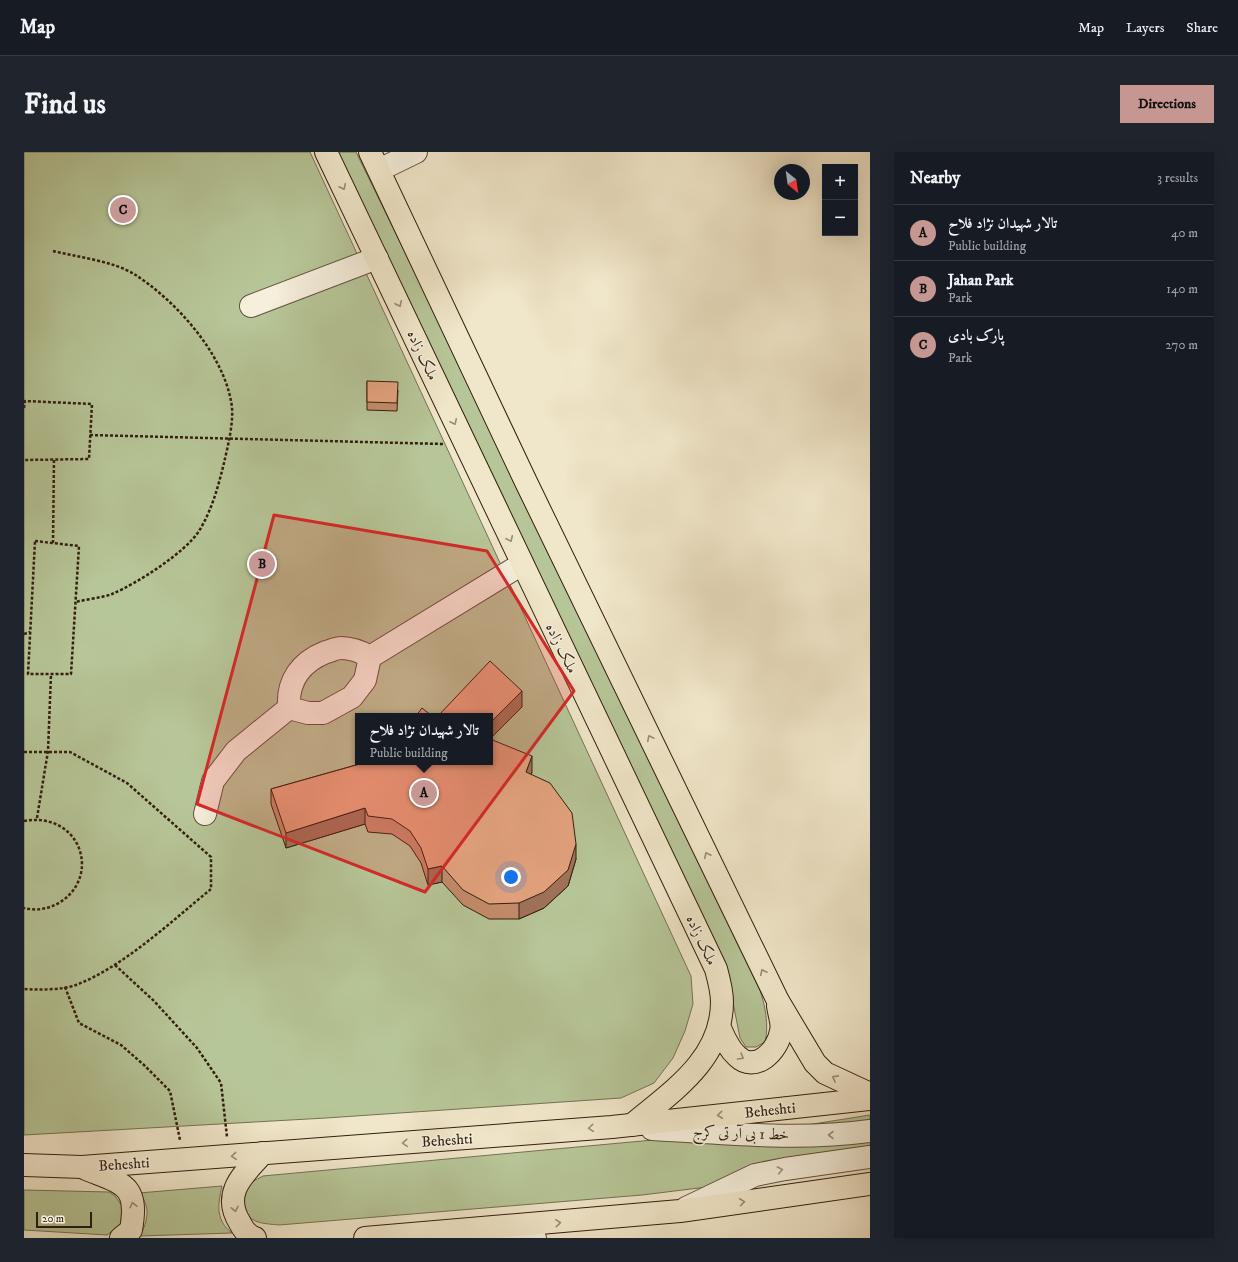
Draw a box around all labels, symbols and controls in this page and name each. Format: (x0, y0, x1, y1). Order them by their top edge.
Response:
text: Map (20, 16, 55, 39)
text: Map (1078, 19, 1104, 37)
text: Layers (1126, 19, 1164, 37)
text: Share (1186, 19, 1218, 37)
button: Directions (1120, 85, 1214, 123)
text: Find us (24, 87, 106, 122)
north arrow (774, 164, 810, 200)
map controls (822, 164, 858, 236)
button: + (822, 164, 858, 200)
text: Nearby (910, 167, 960, 189)
text: 3 results (1157, 170, 1198, 186)
one-way arrow (338, 183, 346, 190)
pin: C (110, 195, 136, 225)
button: − (822, 200, 858, 236)
text: تالار شهیدان نژاد فلاح (948, 214, 1057, 233)
text: A (919, 225, 927, 241)
text: 40 m (1171, 225, 1198, 241)
text: Public building (948, 238, 1026, 254)
text: Jahan Park (948, 271, 1013, 290)
text: B (919, 281, 927, 297)
text: 140 m (1166, 281, 1198, 297)
text: Park (948, 290, 972, 306)
one-way arrow (394, 300, 402, 308)
text: پارک بادی (948, 326, 1004, 345)
street label: ملک زاده (403, 327, 442, 383)
text: C (919, 337, 927, 353)
text: 270 m (1166, 337, 1198, 353)
text: Park (948, 350, 972, 366)
one-way arrow (449, 418, 457, 425)
one-way arrow (505, 535, 513, 543)
pin: B (249, 549, 275, 579)
street label: ملک زاده (541, 620, 582, 676)
popup (355, 713, 493, 765)
text: تالار شهیدان نژاد فلاح (369, 721, 479, 740)
one-way arrow (647, 734, 655, 742)
text: Public building (369, 745, 448, 761)
pin: A (411, 778, 437, 808)
one-way arrow (704, 851, 712, 859)
your location (501, 867, 521, 887)
street label: ملک زاده (682, 912, 721, 968)
one-way arrow (761, 968, 768, 976)
one-way arrow (737, 1053, 744, 1060)
one-way arrow (832, 1075, 839, 1083)
street label: Beheshti (744, 1098, 797, 1123)
one-way arrow (717, 1110, 723, 1119)
street label: خط 1 بی آر تی کرج (692, 1122, 790, 1148)
one-way arrow (588, 1124, 594, 1133)
street label: Beheshti (421, 1129, 473, 1152)
one-way arrow (828, 1131, 834, 1139)
one-way arrow (402, 1138, 408, 1147)
one-way arrow (231, 1151, 237, 1160)
street label: Beheshti (98, 1153, 150, 1176)
one-way arrow (777, 1166, 783, 1174)
one-way arrow (739, 1198, 745, 1207)
one-way arrow (129, 1202, 137, 1208)
one-way arrow (230, 1206, 238, 1212)
scale bar (36, 1210, 92, 1229)
text: 20 m (42, 1212, 64, 1226)
one-way arrow (555, 1218, 561, 1227)

